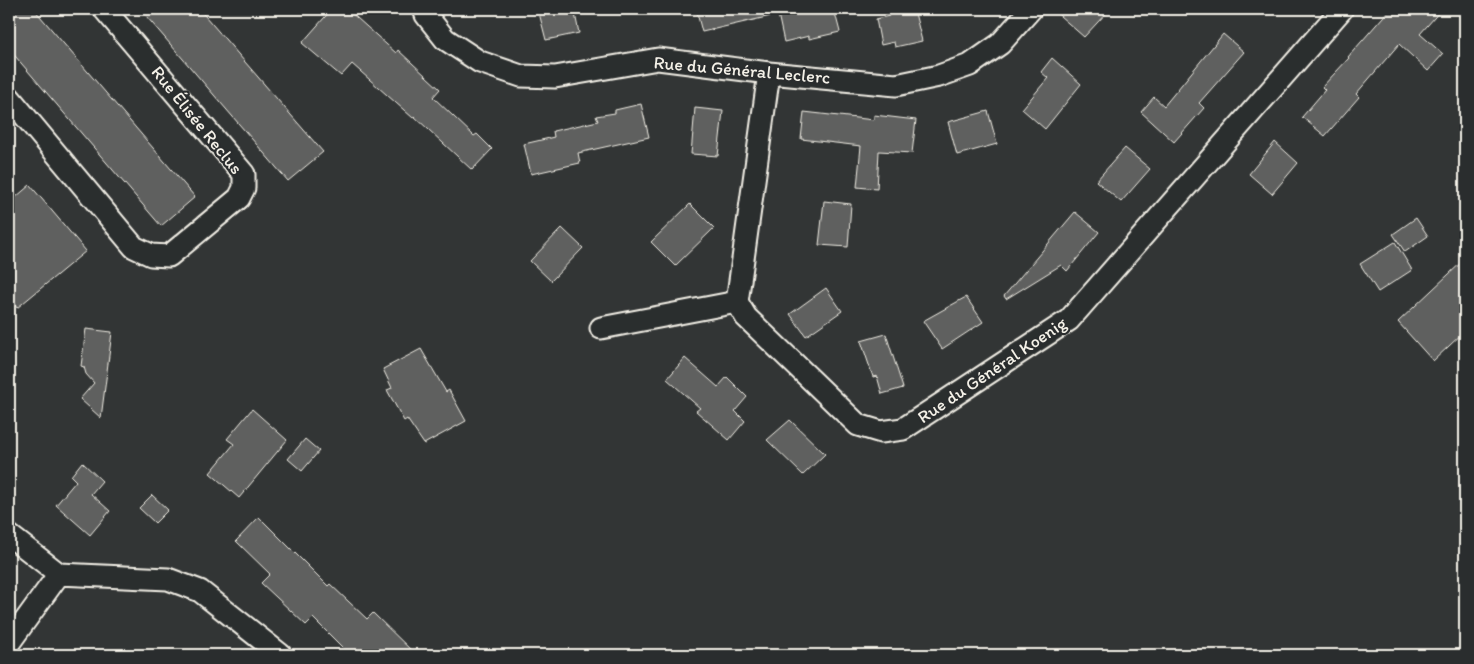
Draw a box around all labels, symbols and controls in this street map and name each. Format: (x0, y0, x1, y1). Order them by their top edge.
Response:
street label: Rue du Général Leclerc (653, 51, 831, 89)
street label: Rue Élisée Reclus (147, 61, 247, 179)
street label: Rue du Général Koenig (913, 312, 1071, 428)

